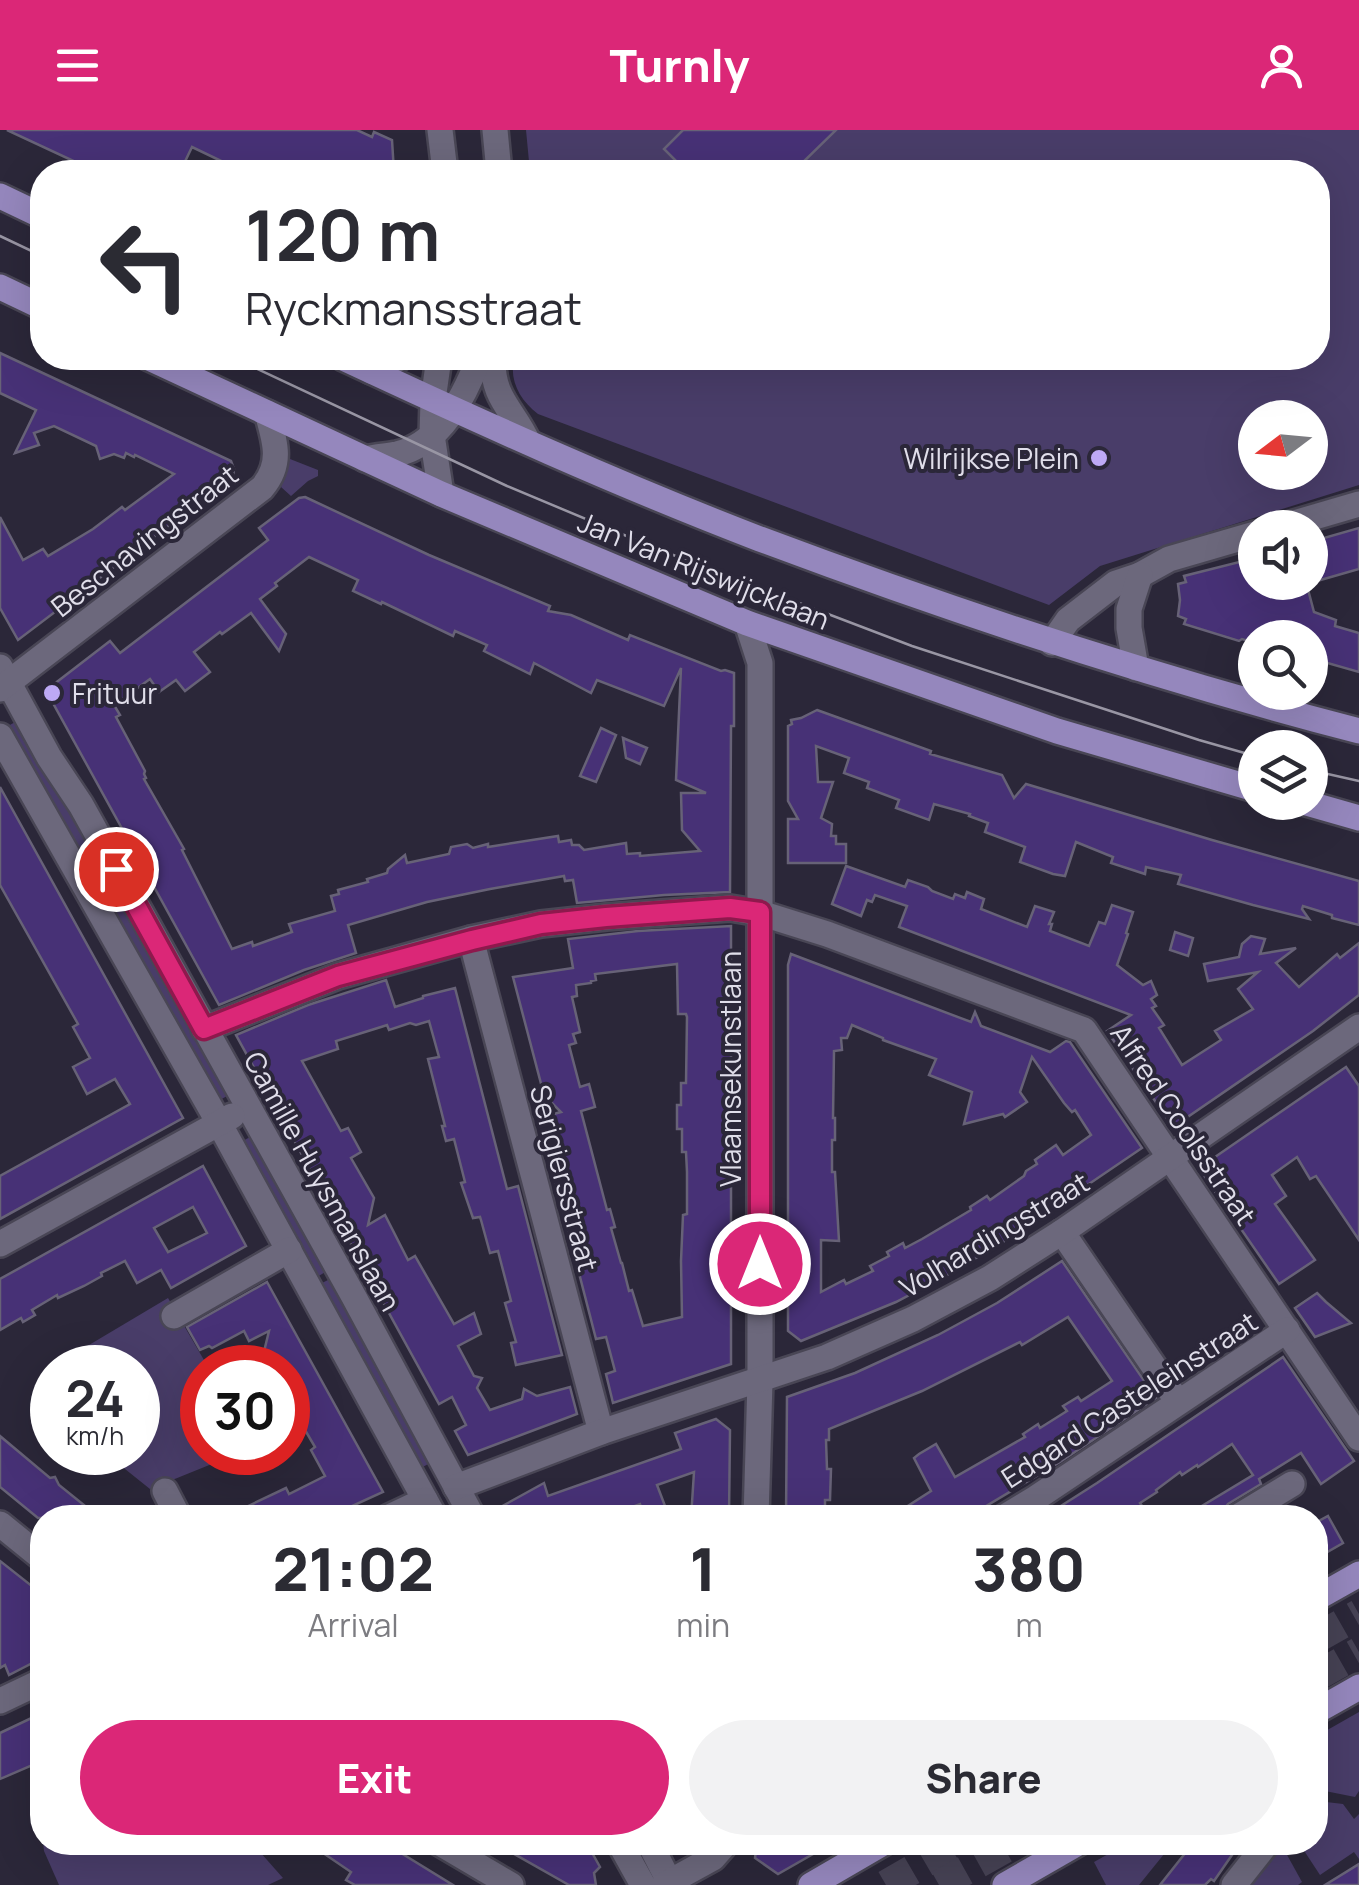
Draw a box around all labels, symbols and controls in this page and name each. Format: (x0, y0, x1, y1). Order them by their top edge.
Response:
text: Turnly (610, 34, 749, 96)
icon: menu (50, 38, 105, 93)
icon: person (1254, 38, 1309, 93)
text: 120 m (245, 186, 440, 282)
icon: left (80, 200, 210, 330)
text: Ryckmansstraat (245, 277, 582, 339)
north arrow (1238, 400, 1328, 490)
map controls (1238, 400, 1328, 820)
place label: Wilrijkse Plein (903, 439, 1079, 477)
marker: Wilrijkse Plein (1088, 447, 1110, 469)
street label: Beschavingstraat (43, 455, 245, 625)
street label: Jan Van Rijswijcklaan (573, 502, 835, 638)
button: sound (1238, 510, 1328, 600)
button: search (1238, 620, 1328, 710)
place label: Frituur (72, 674, 157, 712)
marker: Frituur (41, 682, 63, 704)
button: layers (1238, 730, 1328, 820)
pin (74, 827, 159, 912)
icon: arrive (89, 842, 144, 897)
street label: Vlaamsekunstlaan (711, 951, 749, 1187)
street label: Alfred Coolsstraat (1103, 1016, 1265, 1232)
street label: Camille Huysmanslaan (236, 1044, 410, 1318)
street label: Serigiersstraat (522, 1080, 608, 1276)
street label: Volhardingstraat (892, 1162, 1096, 1306)
position arrow (708, 1212, 812, 1316)
street label: Edgard Casteleinstraat (994, 1302, 1264, 1496)
speed limit sign: 30 (180, 1345, 310, 1475)
text: 24 (65, 1364, 125, 1432)
text: km/h (66, 1418, 124, 1453)
text: 21:02 (272, 1527, 434, 1609)
text: 1 (690, 1527, 717, 1609)
text: 380 (972, 1527, 1086, 1609)
text: Arrival (307, 1603, 399, 1647)
text: min (676, 1603, 730, 1647)
text: m (1015, 1603, 1043, 1647)
button: Exit (80, 1720, 669, 1835)
button: Share (689, 1720, 1278, 1835)

